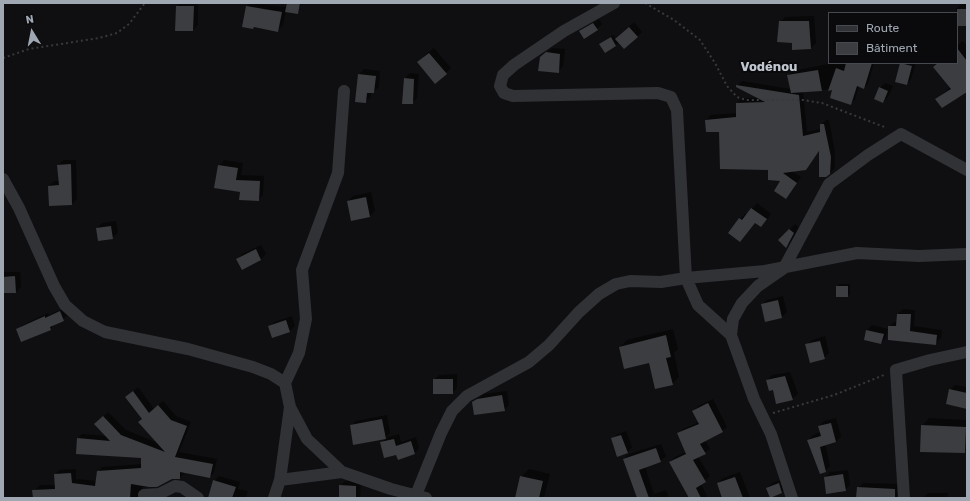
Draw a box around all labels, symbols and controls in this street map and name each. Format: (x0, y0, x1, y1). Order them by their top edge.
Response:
north arrow (12, 12, 52, 52)
legend (828, 12, 958, 64)
text: N (25, 13, 35, 27)
text: Route (866, 21, 899, 35)
text: Bâtiment (866, 41, 917, 55)
district label: Vodénou (741, 59, 797, 75)

